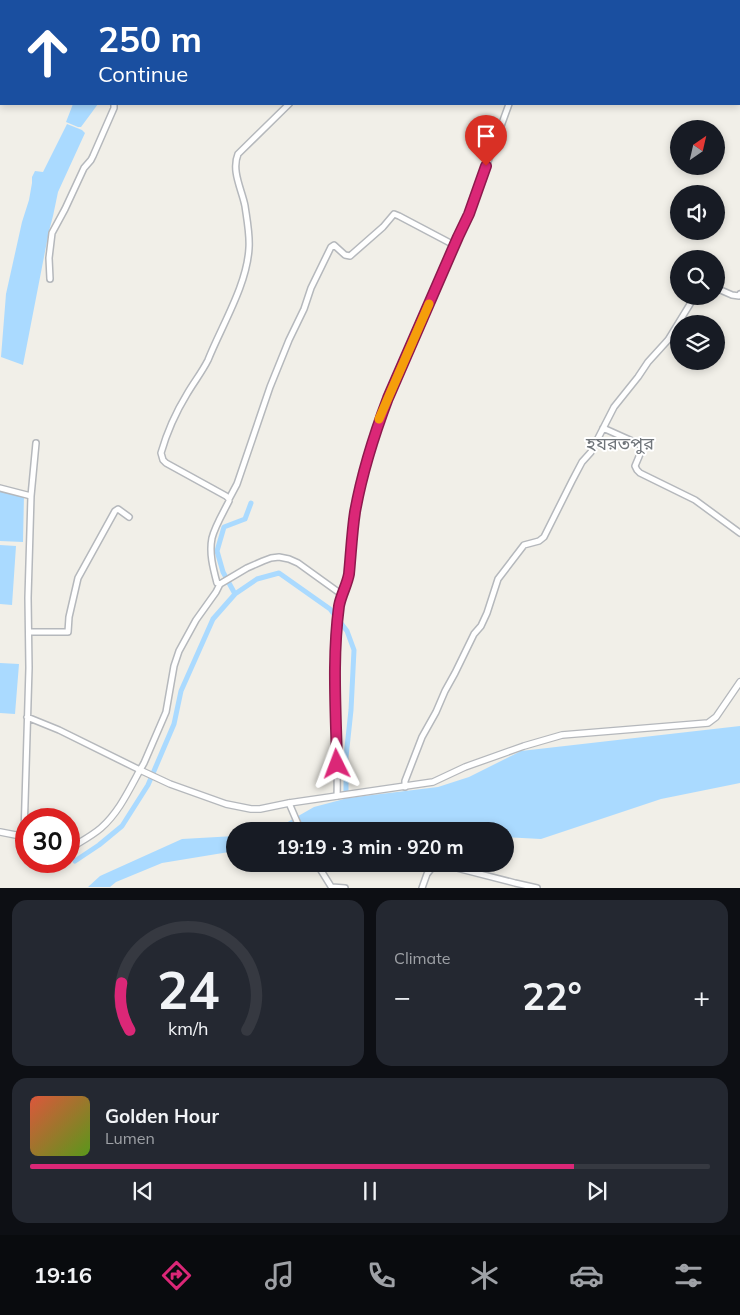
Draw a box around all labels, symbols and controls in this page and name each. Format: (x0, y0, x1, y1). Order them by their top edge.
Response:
text: 250 m (98, 17, 202, 61)
icon: ahead (15, 20, 80, 85)
text: Continue (98, 60, 188, 88)
pin (465, 115, 507, 166)
north arrow (670, 120, 725, 175)
map controls (670, 120, 725, 370)
icon: arrive (472, 122, 500, 150)
button: sound (670, 185, 725, 240)
button: search (670, 250, 725, 305)
button: layers (670, 315, 725, 370)
district label: হযরতপুর (585, 432, 654, 455)
position arrow (310, 737, 362, 789)
speed limit sign: 30 (15, 808, 80, 873)
text: 19:19 · 3 min · 920 m (276, 835, 464, 859)
text: Climate (394, 948, 450, 968)
text: 24 (157, 957, 219, 1022)
text: 22° (522, 972, 582, 1020)
text: − (394, 979, 411, 1014)
text: + (693, 979, 710, 1014)
text: km/h (168, 1017, 208, 1039)
text: Golden Hour (105, 1104, 219, 1128)
text: Lumen (105, 1128, 155, 1148)
icon: previous (129, 1177, 157, 1205)
icon: pause (356, 1177, 384, 1205)
icon: next (583, 1177, 611, 1205)
icon: directions (159, 1258, 194, 1293)
icon: music (262, 1258, 297, 1293)
icon: phone (364, 1258, 399, 1293)
icon: climate (467, 1258, 502, 1293)
icon: car (569, 1258, 604, 1293)
icon: filters (671, 1258, 706, 1293)
text: 19:16 (34, 1261, 92, 1289)

